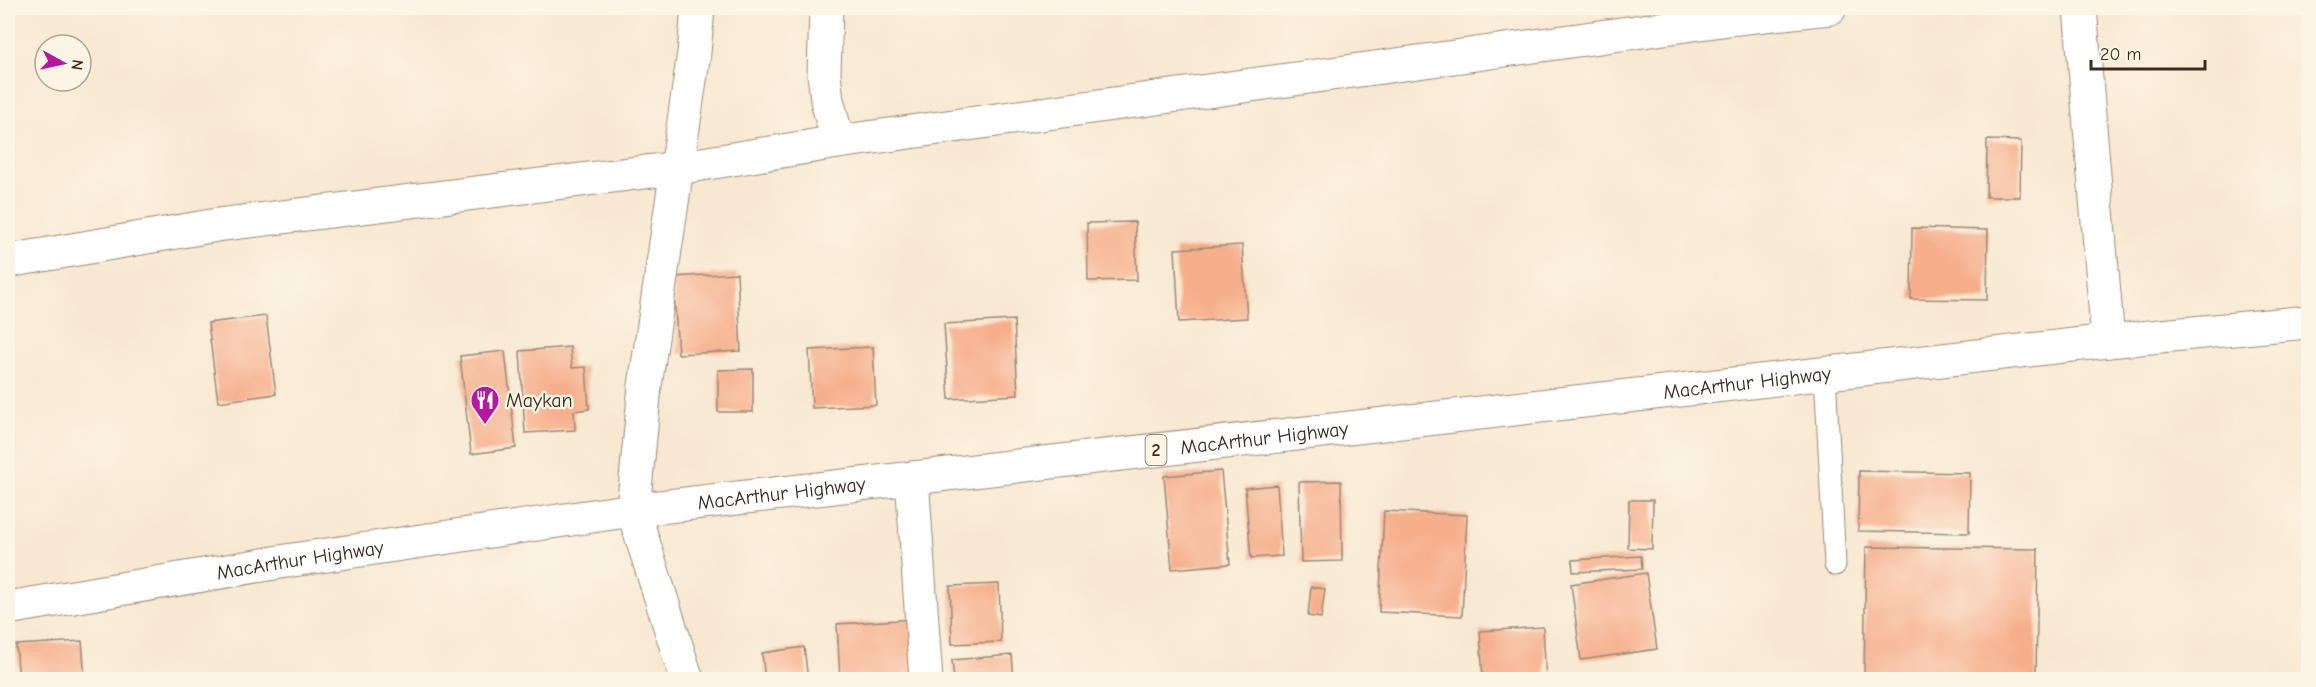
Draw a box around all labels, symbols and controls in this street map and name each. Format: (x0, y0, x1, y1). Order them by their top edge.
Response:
north arrow (33, 33, 93, 93)
scale bar (2091, 33, 2205, 71)
text: 20 m (2100, 44, 2141, 65)
text: N (67, 59, 87, 71)
street label: MacArthur Highway (1662, 361, 1832, 403)
restaurant icon: Maykan (469, 384, 501, 426)
place label: Maykan (506, 389, 573, 412)
street label: MacArthur Highway (1179, 417, 1349, 459)
road number: 2 (1146, 435, 1166, 465)
street label: MacArthur Highway (696, 472, 867, 514)
street label: MacArthur Highway (215, 535, 385, 584)

